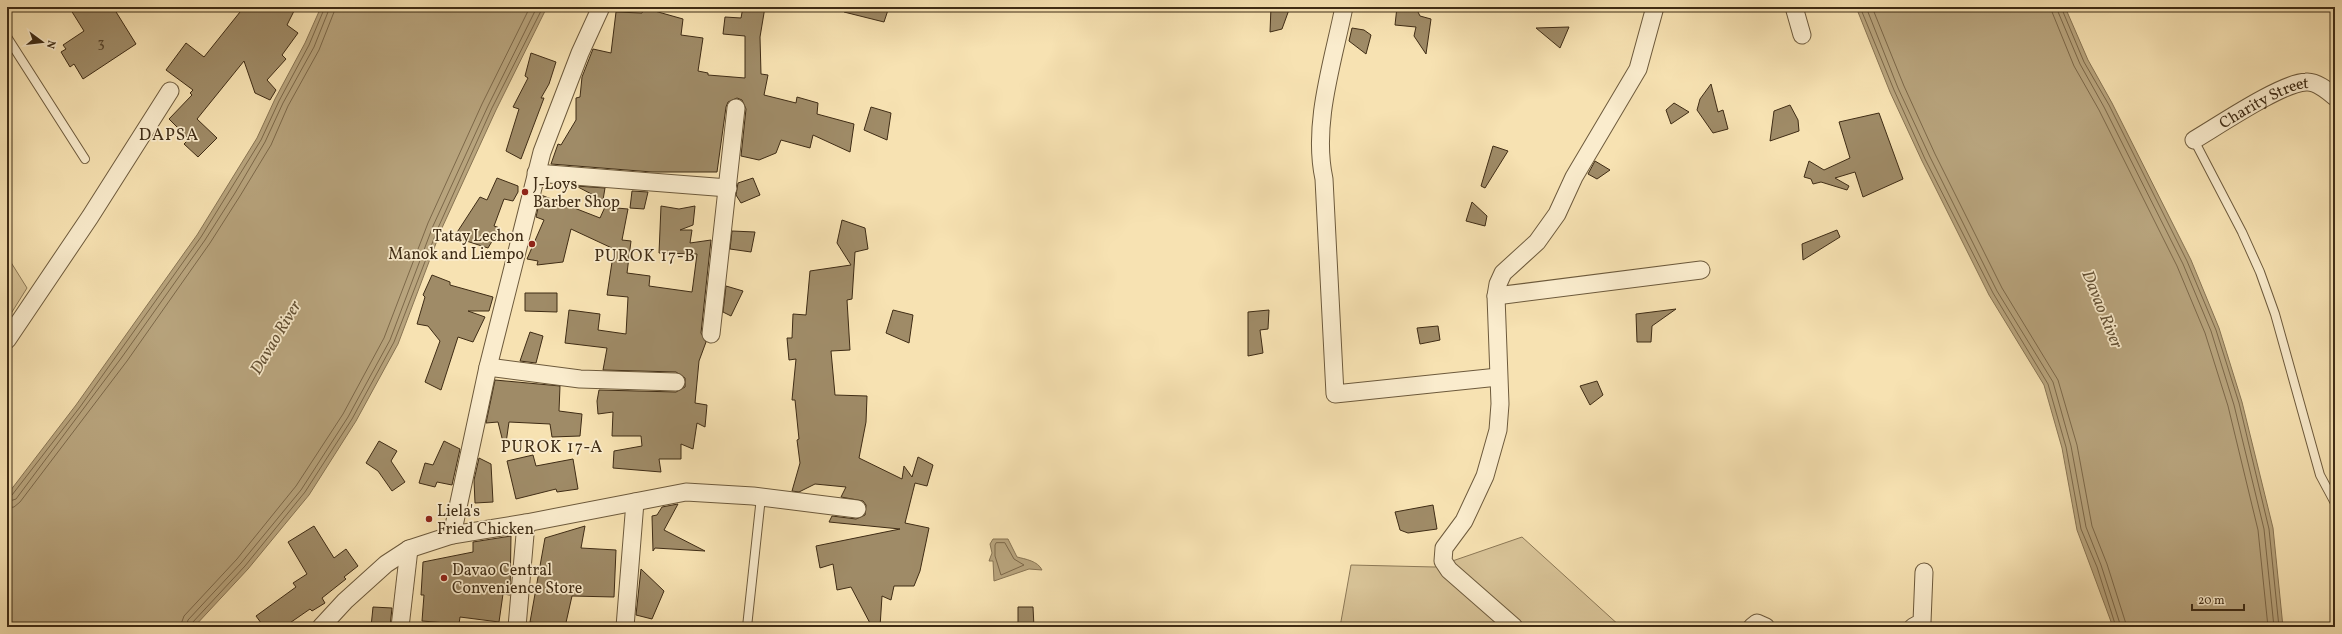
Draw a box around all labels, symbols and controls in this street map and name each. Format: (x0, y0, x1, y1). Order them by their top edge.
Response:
north arrow (22, 22, 62, 62)
house number: 3 (97, 34, 105, 53)
text: N (42, 38, 58, 50)
street label: Charity Street (2215, 73, 2310, 135)
district label: DAPSA (139, 124, 199, 147)
place label: J-Loys Barber Shop (533, 174, 620, 214)
marker: J-Loys Barber Shop (520, 187, 530, 197)
place label: Tatay Lechon Manok and Liempo (388, 226, 524, 266)
marker: Tatay Lechon Manok and Liempo (527, 239, 537, 249)
district label: PUROK 17-B (594, 245, 696, 268)
water label: Davao River (2076, 267, 2128, 353)
water label: Davao River (245, 296, 308, 379)
district label: PUROK 17-A (501, 436, 603, 459)
place label: Liela's Fried Chicken (437, 501, 534, 541)
marker: Liela's Fried Chicken (424, 514, 434, 524)
place label: Davao Central Convenience Store (452, 560, 582, 600)
marker: Davao Central Convenience Store (439, 573, 449, 583)
scale bar (2192, 586, 2244, 612)
text: 20 m (2198, 593, 2225, 609)

